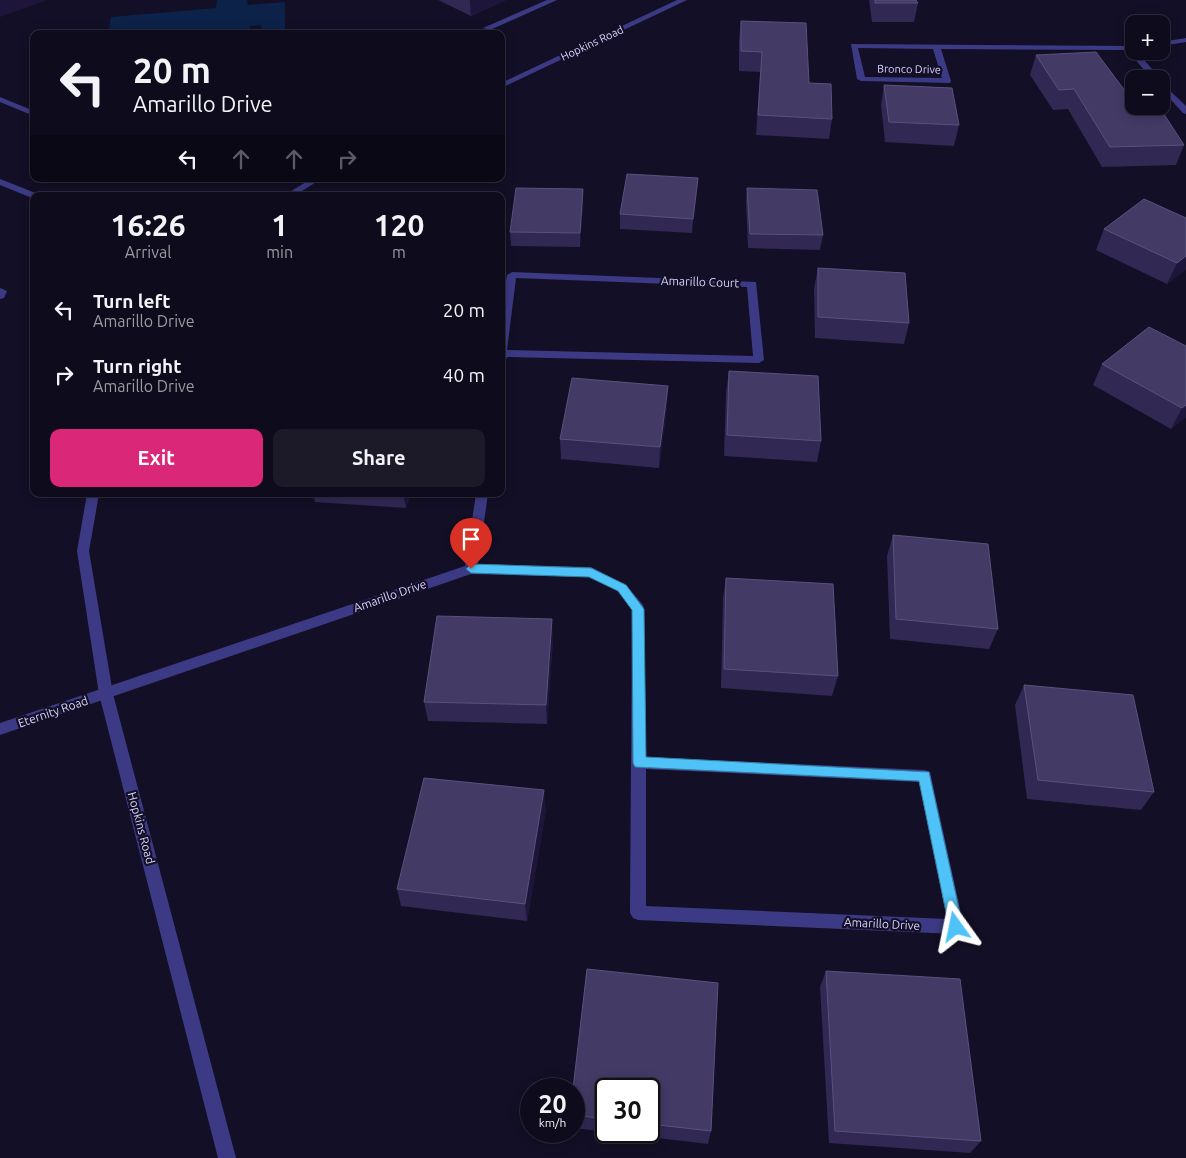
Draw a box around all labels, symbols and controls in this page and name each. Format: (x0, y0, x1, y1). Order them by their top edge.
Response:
map controls (1125, 15, 1170, 115)
button: + (1125, 15, 1170, 60)
street label: Hopkins Road (559, 23, 625, 63)
icon: left (50, 50, 115, 115)
text: 20 m (133, 50, 211, 90)
street label: Bronco Drive (877, 62, 941, 76)
button: − (1125, 70, 1170, 115)
text: Amarillo Drive (133, 91, 273, 116)
icon: left (174, 145, 202, 173)
icon: ahead (227, 145, 255, 173)
icon: ahead (280, 145, 308, 173)
icon: right (333, 145, 361, 173)
text: 16:26 (111, 208, 186, 242)
text: 1 (271, 208, 288, 242)
text: 120 (374, 208, 424, 242)
text: Arrival (125, 243, 171, 261)
text: min (266, 243, 293, 261)
text: m (392, 243, 406, 261)
street label: Amarillo Court (661, 274, 740, 289)
text: Turn left (93, 290, 171, 312)
icon: left (50, 296, 78, 324)
text: 20 m (443, 299, 485, 321)
text: Amarillo Drive (93, 312, 195, 330)
text: Turn right (93, 355, 181, 377)
icon: right (50, 361, 78, 389)
text: 40 m (443, 364, 485, 386)
text: Amarillo Drive (93, 377, 195, 395)
button: Exit (50, 429, 263, 487)
button: Share (273, 429, 485, 487)
pin (450, 518, 492, 569)
icon: arrive (457, 525, 485, 553)
street label: Amarillo Drive (352, 577, 428, 614)
street label: Eternity Road (16, 693, 90, 730)
street label: Hopkins Road (126, 791, 157, 865)
position arrow (929, 900, 981, 952)
street label: Amarillo Drive (844, 915, 920, 932)
speed limit sign: 30 (595, 1078, 660, 1143)
text: 20 (538, 1090, 567, 1118)
text: km/h (539, 1116, 566, 1129)

